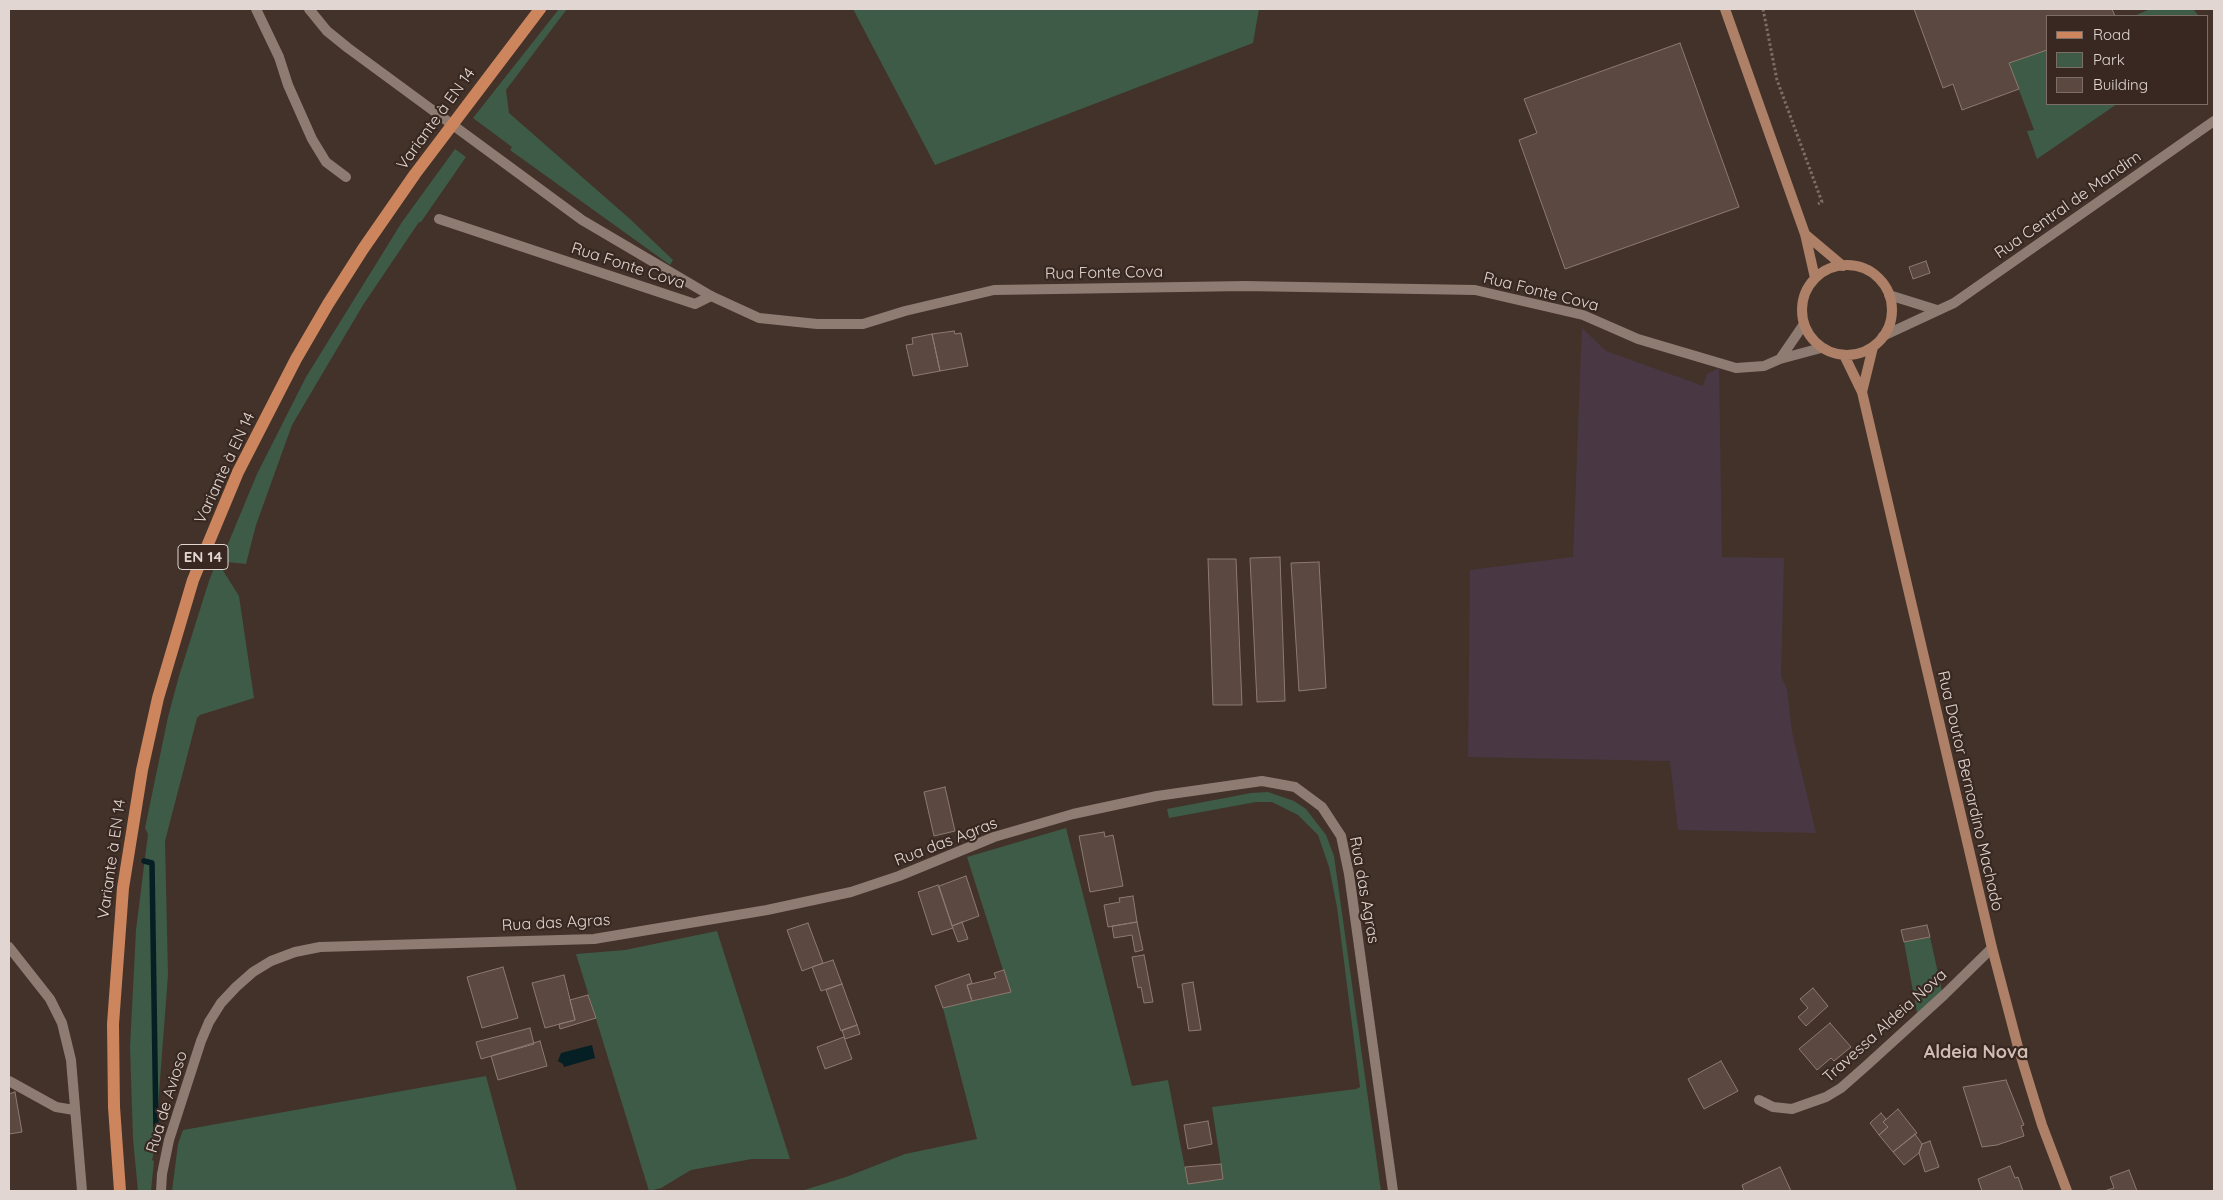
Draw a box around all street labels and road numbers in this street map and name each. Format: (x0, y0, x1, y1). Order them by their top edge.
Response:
street label: Variante à EN 14 (393, 65, 479, 173)
street label: Rua Central de Mandim (1991, 147, 2145, 263)
street label: Rua Fonte Cova (569, 239, 687, 293)
street label: Rua Fonte Cova (1045, 262, 1163, 284)
street label: Rua Fonte Cova (1481, 268, 1601, 316)
street label: Variante à EN 14 (191, 409, 259, 527)
road number: EN 14 (178, 544, 228, 570)
street label: Rua Doutor Bernardino Machado (1933, 669, 2007, 913)
street label: Variante à EN 14 (94, 798, 130, 920)
street label: Rua das Agras (892, 814, 1000, 870)
street label: Rua das Agras (1345, 835, 1383, 945)
street label: Rua das Agras (501, 911, 611, 935)
street label: Travessa Aldeia Nova (1819, 965, 1951, 1087)
street label: Rua de Avioso (142, 1049, 192, 1155)

